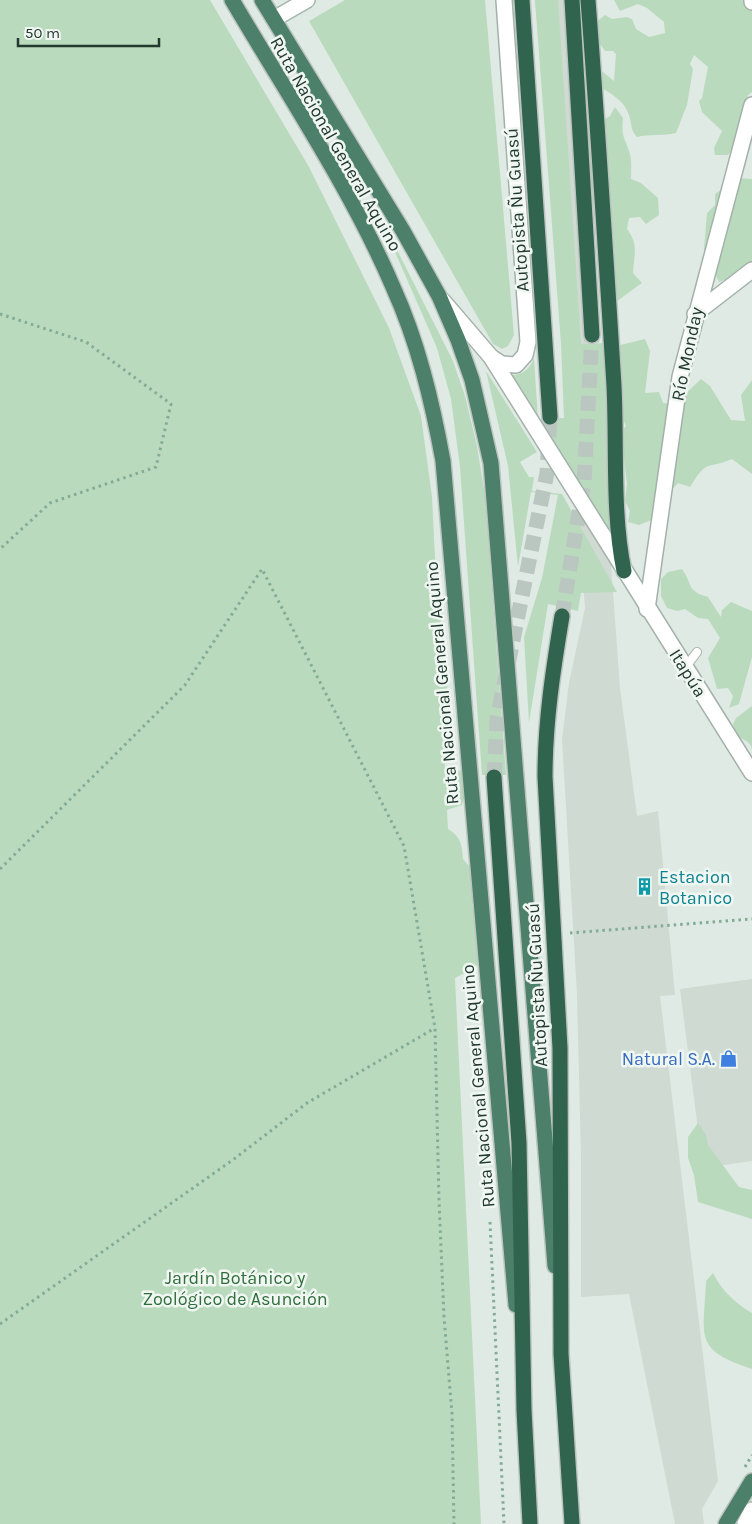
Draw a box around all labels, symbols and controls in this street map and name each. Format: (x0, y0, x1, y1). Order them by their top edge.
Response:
scale bar (18, 15, 159, 47)
text: 50 m (25, 24, 60, 42)
street label: Ruta Nacional General Aquino (265, 33, 407, 255)
street label: Autopista Ñu Guasú (500, 127, 534, 293)
street label: Río Monday (666, 304, 708, 403)
street label: Ruta Nacional General Aquino (420, 560, 464, 806)
street label: Itapúa (665, 645, 711, 701)
place label: Estacion Botanico (659, 866, 732, 909)
building icon: Estacion Botanico (635, 877, 655, 897)
street label: Autopista Ñu Guasú (522, 902, 552, 1068)
street label: Ruta Nacional General Aquino (456, 963, 500, 1209)
place label: Natural S.A. (622, 1048, 715, 1070)
shop icon: Natural S.A. (719, 1049, 739, 1069)
park label: Jardín Botánico y Zoológico de Asunción (142, 1267, 328, 1310)

